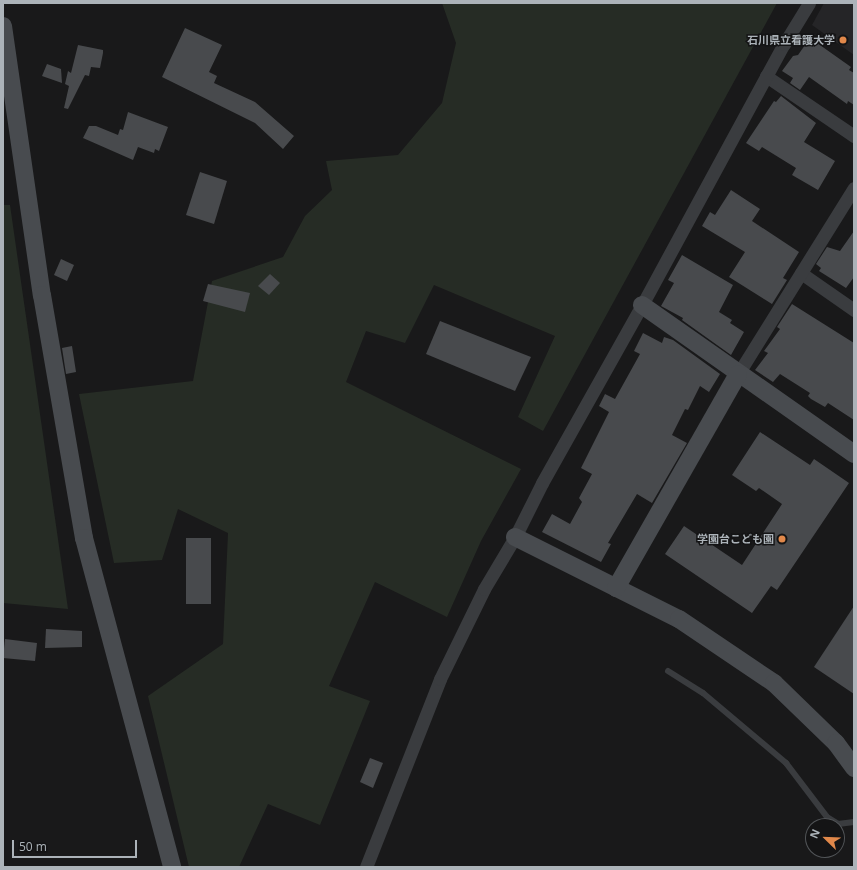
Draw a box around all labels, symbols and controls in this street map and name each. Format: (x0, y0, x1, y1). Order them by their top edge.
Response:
place label: 石川県立看護大学 (747, 33, 835, 47)
marker: 石川県立看護大学 (838, 35, 848, 45)
place label: 学園台こども園 (697, 532, 774, 546)
marker: 学園台こども園 (777, 534, 787, 544)
north arrow (805, 818, 845, 858)
text: N (806, 826, 823, 841)
scale bar (14, 832, 139, 858)
text: 50 m (19, 838, 47, 855)

